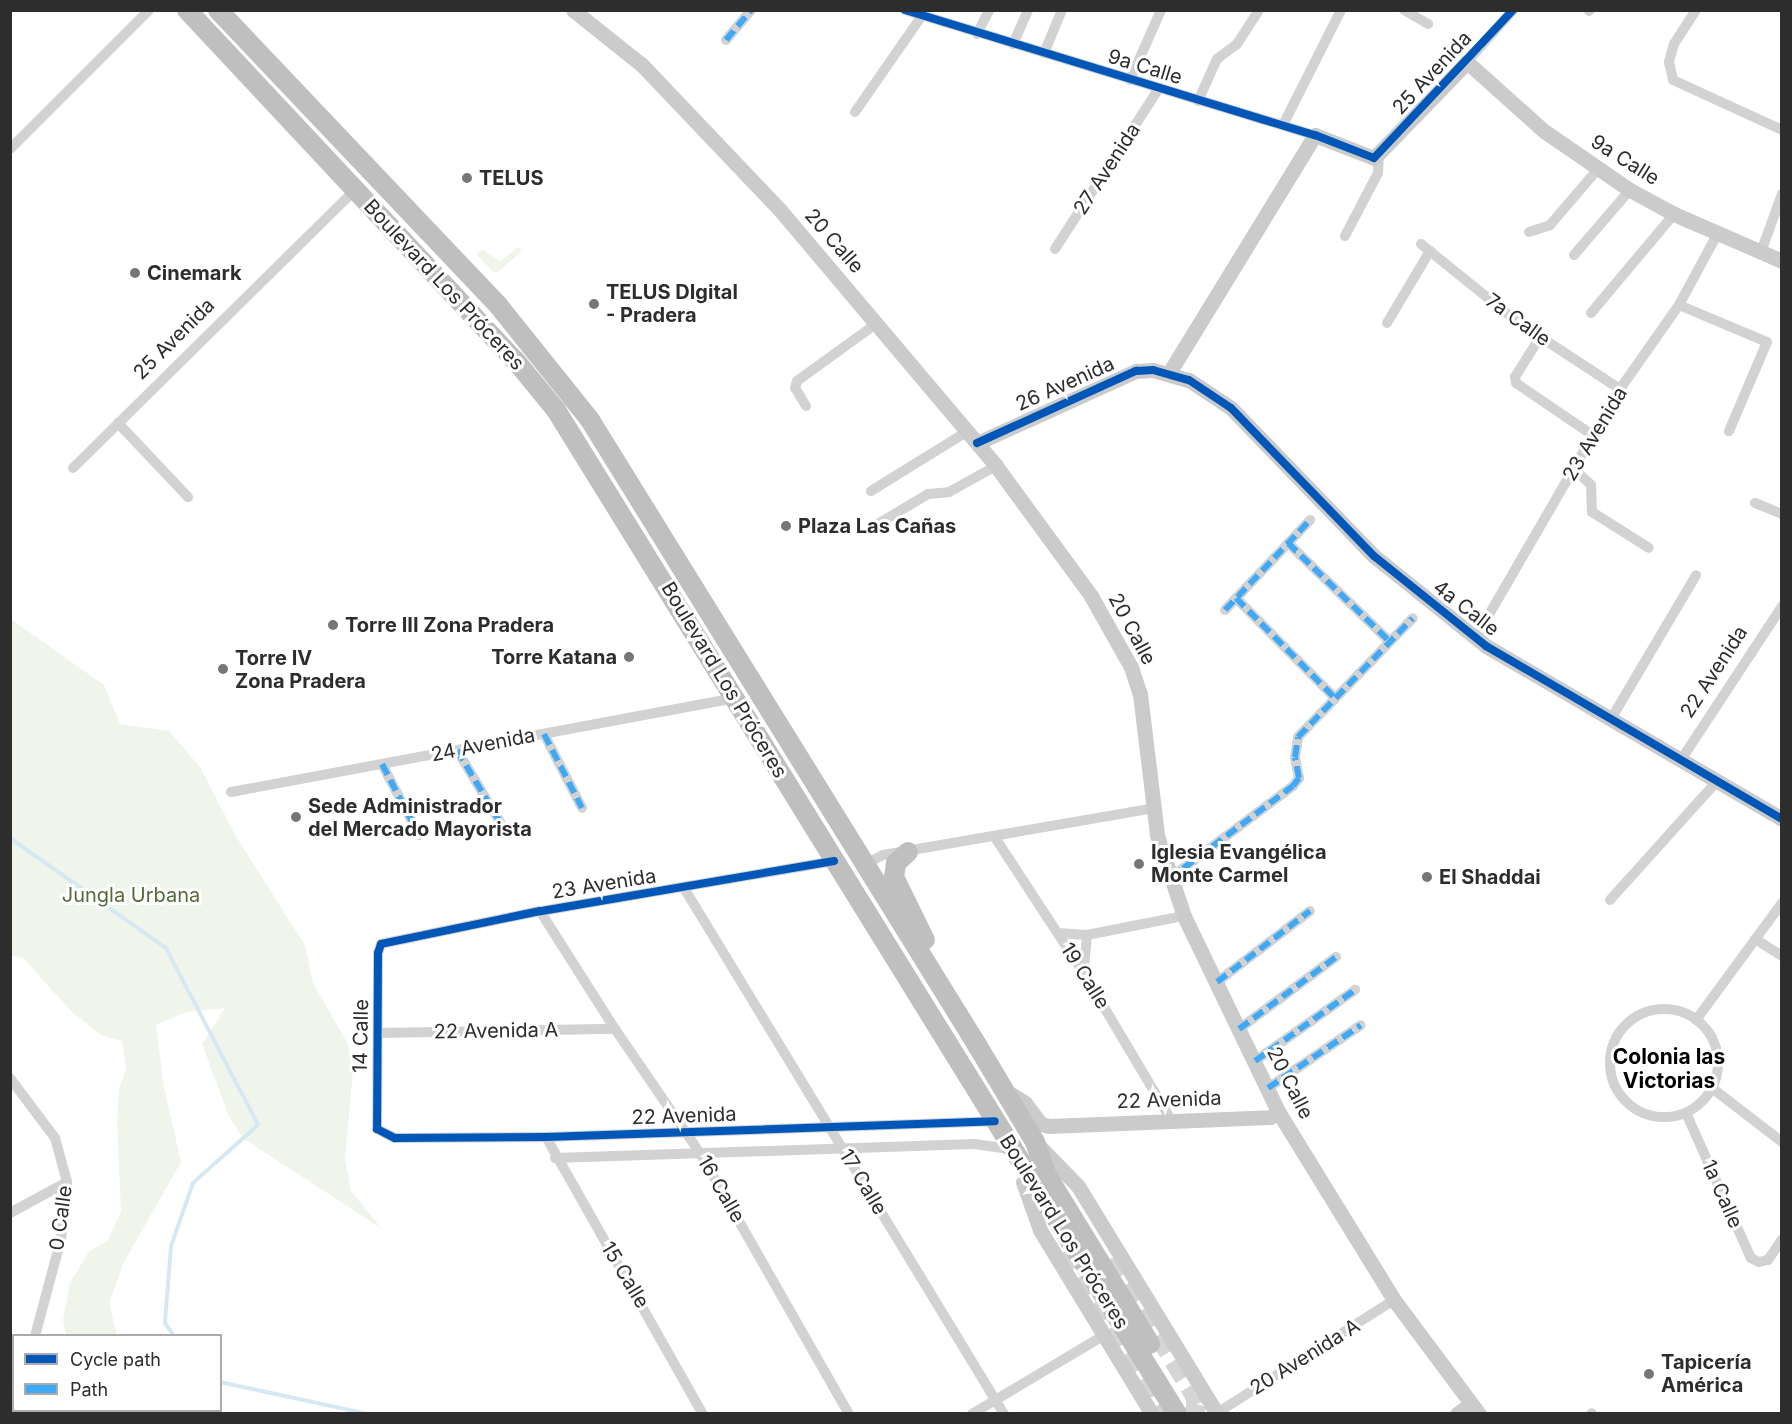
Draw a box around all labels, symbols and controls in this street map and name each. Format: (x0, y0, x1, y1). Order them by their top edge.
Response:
street label: 25 Avenida (1387, 26, 1477, 120)
street label: 9a Calle (1105, 44, 1185, 90)
street label: 27 Avenida (1069, 119, 1145, 219)
street label: 9a Calle (1586, 130, 1664, 190)
place label: TELUS (479, 166, 544, 190)
marker: TELUS (460, 171, 474, 185)
street label: Boulevard Los Próceres (359, 195, 529, 375)
street label: 20 Calle (799, 204, 869, 278)
place label: Cinemark (147, 261, 242, 285)
marker: Cinemark (128, 266, 142, 280)
place label: TELUS DIgital - Pradera (606, 280, 738, 327)
street label: 7a Calle (1481, 288, 1555, 352)
street label: 25 Avenida (128, 293, 220, 385)
marker: TELUS DIgital - Pradera (587, 297, 601, 311)
street label: 26 Avenida (1012, 352, 1118, 416)
street label: 23 Avenida (1558, 383, 1632, 485)
place label: Plaza Las Cañas (798, 514, 956, 538)
marker: Plaza Las Cañas (779, 519, 793, 533)
street label: 4a Calle (1428, 575, 1504, 641)
street label: Boulevard Los Próceres (656, 578, 792, 782)
street label: 20 Calle (1103, 589, 1161, 669)
place label: Torre III Zona Pradera (345, 613, 554, 637)
marker: Torre III Zona Pradera (326, 618, 340, 632)
street label: 22 Avenida (1675, 621, 1753, 723)
place label: Torre Katana (491, 645, 617, 669)
place label: Torre IV Zona Pradera (235, 646, 366, 693)
marker: Torre Katana (622, 650, 636, 664)
marker: Torre IV Zona Pradera (216, 662, 230, 676)
street label: 24 Avenida (429, 723, 537, 767)
place label: Sede Administrador del Mercado Mayorista (308, 794, 532, 841)
marker: Sede Administrador del Mercado Mayorista (289, 810, 303, 824)
place label: Iglesia Evangélica Monte Carmel (1151, 840, 1327, 887)
marker: Iglesia Evangélica Monte Carmel (1132, 857, 1146, 871)
street label: 23 Avenida (550, 864, 658, 904)
place label: El Shaddai (1439, 865, 1541, 889)
marker: El Shaddai (1420, 870, 1434, 884)
park label: Jungla Urbana (62, 883, 200, 907)
street label: 19 Calle (1055, 939, 1115, 1013)
street label: 14 Calle (348, 999, 374, 1073)
street label: 22 Avenida A (434, 1018, 558, 1044)
street label: 20 Calle (1262, 1043, 1318, 1123)
district label: Colonia las Victorias (1613, 1044, 1725, 1094)
street label: 22 Avenida (1116, 1086, 1222, 1114)
street label: 22 Avenida (631, 1102, 737, 1130)
street label: Boulevard Los Próceres (994, 1130, 1134, 1334)
street label: 17 Calle (834, 1145, 892, 1219)
street label: 16 Calle (692, 1151, 750, 1227)
street label: 1a Calle (1696, 1156, 1748, 1232)
street label: 0 Calle (45, 1184, 77, 1252)
street label: 15 Calle (596, 1237, 654, 1313)
street label: 20 Avenida A (1246, 1314, 1364, 1400)
legend (12, 1334, 222, 1412)
text: Cycle path (70, 1349, 161, 1370)
place label: Tapicería América (1661, 1350, 1752, 1397)
marker: Tapicería América (1642, 1367, 1656, 1381)
text: Path (70, 1379, 108, 1400)

